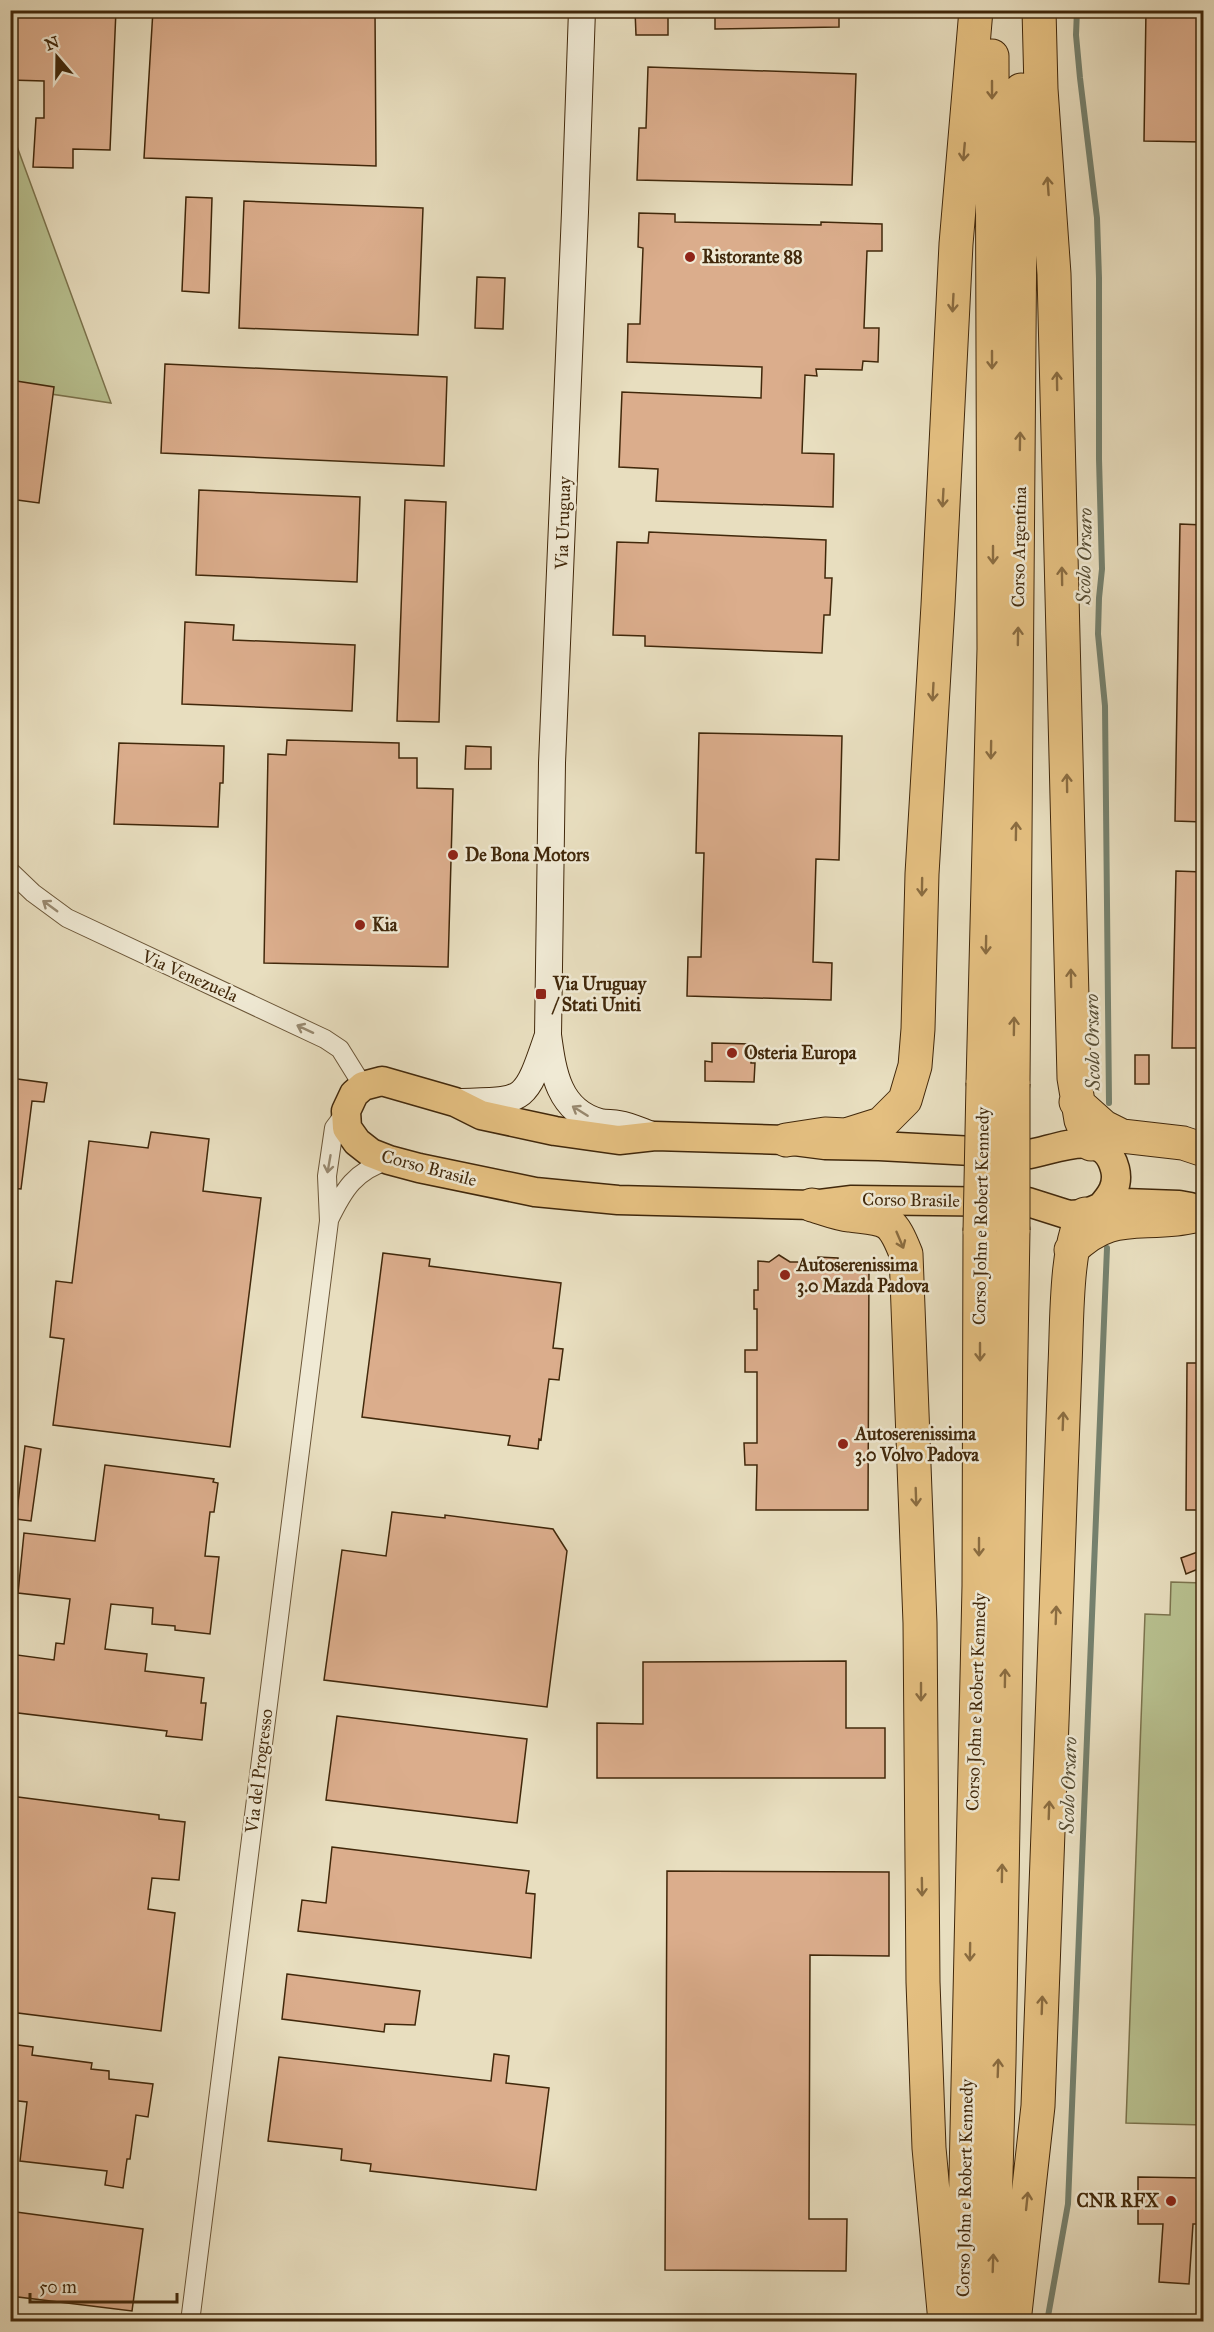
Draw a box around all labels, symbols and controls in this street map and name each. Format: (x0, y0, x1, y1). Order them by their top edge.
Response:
north arrow (27, 27, 87, 87)
text: N (42, 32, 62, 55)
one-way arrow (986, 79, 998, 99)
one-way arrow (958, 142, 969, 162)
one-way arrow (1042, 177, 1053, 197)
place label: Ristorante 88 (702, 246, 803, 268)
marker: Ristorante 88 (683, 250, 697, 264)
one-way arrow (947, 292, 958, 312)
one-way arrow (986, 350, 998, 370)
one-way arrow (1051, 371, 1063, 391)
one-way arrow (1014, 432, 1025, 452)
street label: Via Uruguay (550, 476, 577, 571)
street label: Corso Argentina (1007, 486, 1032, 608)
one-way arrow (938, 487, 949, 507)
water label: Scolo Orsaro (1071, 507, 1097, 606)
one-way arrow (987, 545, 999, 565)
one-way arrow (1056, 566, 1068, 586)
one-way arrow (1012, 626, 1024, 646)
one-way arrow (927, 682, 938, 702)
one-way arrow (985, 740, 997, 760)
one-way arrow (1061, 774, 1073, 794)
one-way arrow (1010, 821, 1022, 841)
place label: De Bona Motors (465, 844, 590, 866)
marker: De Bona Motors (446, 848, 460, 862)
one-way arrow (916, 877, 927, 897)
one-way arrow (43, 900, 59, 912)
place label: Kia (372, 914, 398, 936)
marker: Kia (353, 918, 367, 932)
one-way arrow (981, 935, 992, 955)
street label: Via Venezuela (138, 945, 242, 1007)
one-way arrow (1066, 969, 1077, 989)
place label: Via Uruguay / Stati Uniti (551, 973, 648, 1016)
marker: Via Uruguay / Stati Uniti (534, 987, 548, 1001)
water label: Scolo Orsaro (1079, 993, 1105, 1092)
one-way arrow (1008, 1016, 1020, 1036)
one-way arrow (296, 1023, 314, 1035)
place label: Osteria Europa (744, 1042, 857, 1065)
marker: Osteria Europa (725, 1046, 739, 1060)
one-way arrow (572, 1105, 589, 1117)
street label: Corso John e Robert Kennedy (968, 1106, 995, 1325)
street label: Corso Brasile (379, 1145, 479, 1191)
one-way arrow (323, 1154, 334, 1173)
street label: Corso Brasile (862, 1188, 960, 1212)
one-way arrow (895, 1231, 906, 1249)
place label: Autoserenissima 3.0 Mazda Padova (796, 1254, 930, 1298)
marker: Autoserenissima 3.0 Mazda Padova (778, 1268, 792, 1282)
one-way arrow (974, 1342, 986, 1362)
one-way arrow (1057, 1411, 1069, 1431)
place label: Autoserenissima 3.0 Volvo Padova (854, 1423, 979, 1467)
marker: Autoserenissima 3.0 Volvo Padova (836, 1437, 850, 1451)
one-way arrow (911, 1487, 922, 1507)
one-way arrow (973, 1537, 985, 1557)
street label: Corso John e Robert Kennedy (961, 1592, 992, 1811)
one-way arrow (1050, 1606, 1061, 1626)
one-way arrow (999, 1669, 1011, 1689)
one-way arrow (915, 1682, 926, 1702)
street label: Via del Progresso (240, 1708, 279, 1836)
water label: Scolo Orsaro (1054, 1736, 1082, 1835)
one-way arrow (1043, 1801, 1054, 1821)
one-way arrow (996, 1864, 1008, 1884)
one-way arrow (916, 1877, 928, 1897)
one-way arrow (964, 1942, 975, 1962)
one-way arrow (1036, 1996, 1047, 2016)
one-way arrow (993, 2059, 1004, 2079)
street label: Corso John e Robert Kennedy (952, 2078, 979, 2297)
place label: CNR RFX (1077, 2190, 1160, 2212)
one-way arrow (1022, 2191, 1033, 2211)
marker: CNR RFX (1164, 2194, 1178, 2208)
one-way arrow (987, 2254, 998, 2274)
scale bar (30, 2266, 177, 2304)
text: 50 m (39, 2276, 77, 2298)

